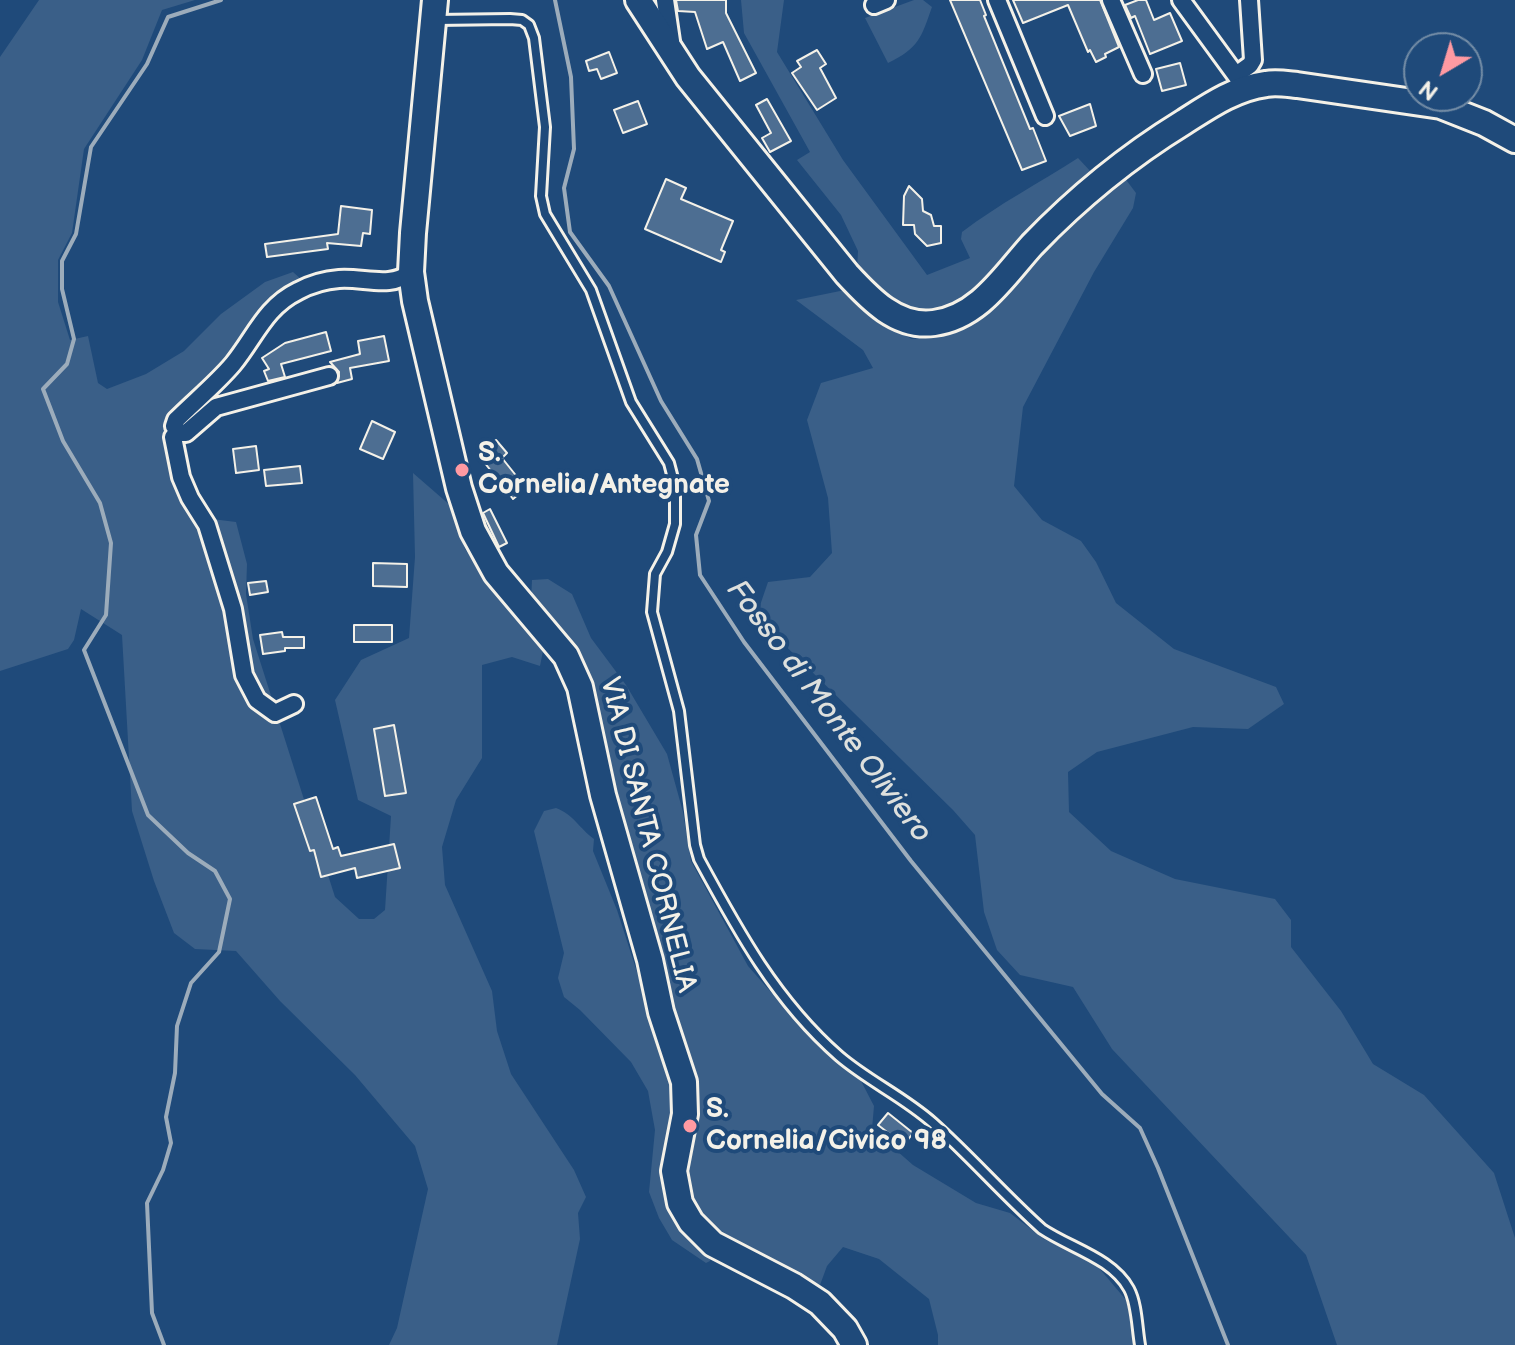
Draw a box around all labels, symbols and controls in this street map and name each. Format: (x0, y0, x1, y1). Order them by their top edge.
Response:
north arrow (1403, 32, 1483, 112)
text: N (1414, 74, 1444, 105)
place label: S. Cornelia/Antegnate (478, 437, 730, 503)
marker: S. Cornelia/Antegnate (453, 461, 471, 479)
water label: Fosso di Monte Oliviero (718, 574, 938, 850)
street label: VIA DI SANTA CORNELIA (592, 674, 702, 996)
place label: S. Cornelia/Civico 98 (706, 1093, 947, 1159)
marker: S. Cornelia/Civico 98 (681, 1117, 699, 1135)

